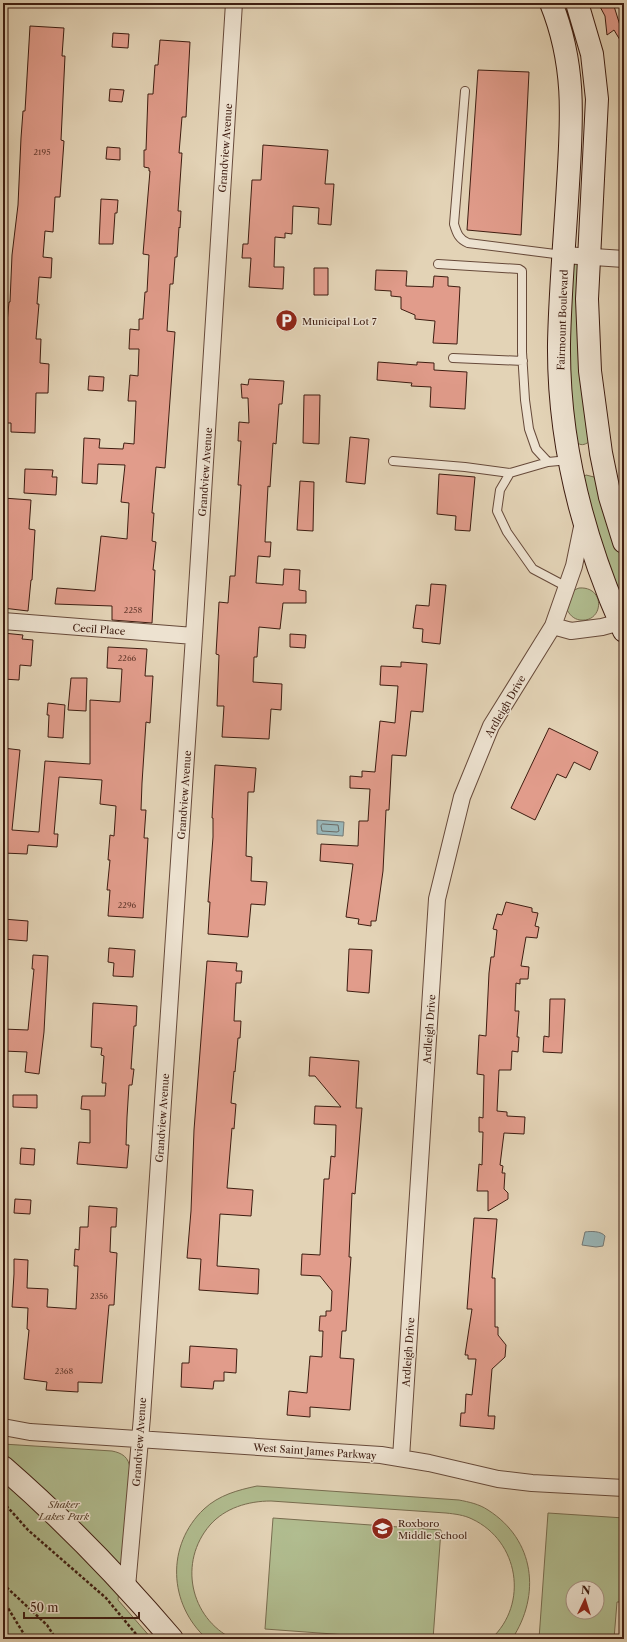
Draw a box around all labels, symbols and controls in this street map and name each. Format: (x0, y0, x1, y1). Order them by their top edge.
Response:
street label: Grandview Avenue (216, 103, 235, 193)
house number: 2195 (34, 147, 51, 157)
street label: Fairmount Boulevard (554, 269, 571, 371)
parking icon: Municipal Lot 7 (273, 308, 299, 334)
place label: Municipal Lot 7 (302, 315, 377, 328)
street label: Grandview Avenue (196, 427, 215, 517)
house number: 2258 (124, 605, 142, 615)
street label: Cecil Place (72, 621, 126, 638)
house number: 2266 (118, 653, 137, 663)
street label: Ardleigh Drive (482, 673, 529, 740)
street label: Grandview Avenue (175, 750, 194, 840)
house number: 2296 (118, 900, 137, 910)
street label: Ardleigh Drive (421, 994, 438, 1065)
street label: Grandview Avenue (153, 1073, 172, 1163)
house number: 2356 (90, 1291, 108, 1301)
street label: Ardleigh Drive (400, 1317, 417, 1388)
house number: 2368 (55, 1366, 73, 1376)
street label: Grandview Avenue (130, 1397, 149, 1487)
street label: West Saint James Parkway (252, 1441, 377, 1462)
park label: Shaker Lakes Park (38, 1498, 90, 1523)
school or university icon: Roxboro Middle School (370, 1516, 396, 1542)
place label: Roxboro Middle School (398, 1517, 467, 1542)
north arrow (565, 1580, 605, 1620)
text: N (580, 1583, 591, 1597)
scale bar (24, 1594, 139, 1620)
text: 50 m (30, 1600, 59, 1615)

